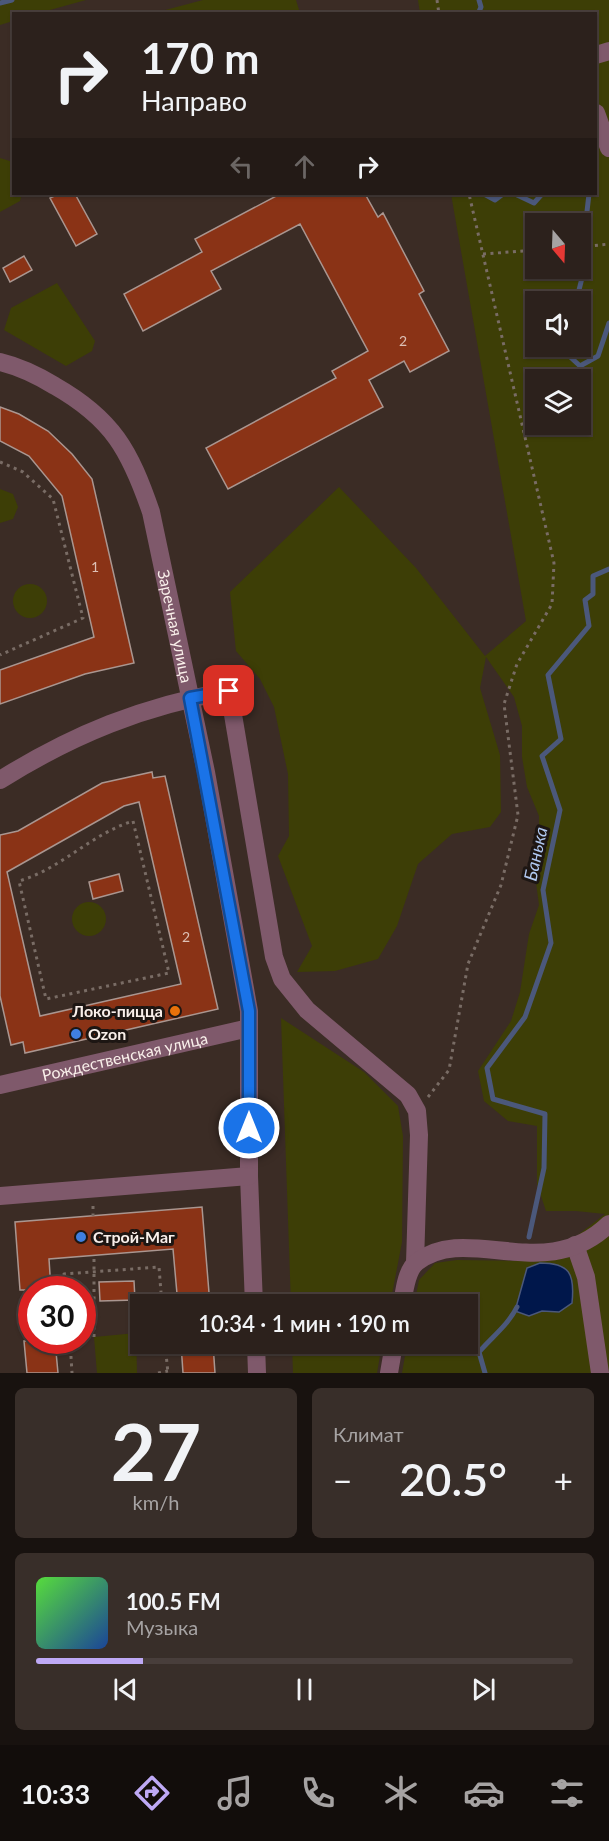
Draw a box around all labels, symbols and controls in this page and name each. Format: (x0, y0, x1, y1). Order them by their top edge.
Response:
text: 170 m (141, 33, 259, 83)
icon: right (42, 36, 120, 114)
text: Направо (141, 84, 247, 117)
icon: left (225, 150, 258, 183)
icon: ahead (288, 150, 321, 183)
icon: right (351, 150, 384, 183)
north arrow (525, 213, 591, 279)
map controls (525, 213, 591, 435)
button: sound (525, 291, 591, 357)
house number: 2 (399, 332, 407, 349)
button: layers (525, 369, 591, 435)
house number: 1 (91, 558, 99, 575)
street label: Заречная улица (154, 568, 197, 684)
pin (203, 665, 254, 716)
icon: arrive (212, 674, 245, 707)
water label: Банька (519, 825, 551, 883)
house number: 2 (182, 928, 190, 945)
place label: Локо-пицца (71, 1001, 163, 1020)
marker: Локо-пицца (168, 1004, 182, 1018)
place label: Ozon (88, 1024, 126, 1043)
marker: Ozon (69, 1027, 83, 1041)
street label: Рождественская улица (40, 1028, 209, 1084)
position arrow (217, 1096, 281, 1160)
place label: Строй-Маг (93, 1227, 175, 1246)
marker: Строй-Маг (74, 1230, 88, 1244)
speed limit sign: 30 (18, 1276, 96, 1354)
text: 10:34 · 1 мин · 190 m (198, 1310, 410, 1337)
text: 27 (111, 1404, 201, 1498)
text: Климат (333, 1422, 404, 1446)
text: 20.5° (399, 1452, 507, 1506)
text: − (333, 1460, 352, 1500)
text: + (554, 1460, 573, 1500)
text: km/h (133, 1490, 179, 1514)
text: 100.5 FM (126, 1588, 221, 1615)
text: Музыка (126, 1615, 198, 1639)
icon: previous (109, 1673, 142, 1706)
icon: pause (288, 1673, 321, 1706)
icon: next (467, 1673, 500, 1706)
icon: directions (131, 1772, 173, 1814)
icon: music (214, 1772, 256, 1814)
icon: phone (297, 1772, 339, 1814)
icon: climate (380, 1772, 422, 1814)
icon: car (463, 1772, 505, 1814)
icon: filters (546, 1772, 588, 1814)
text: 10:33 (21, 1777, 90, 1810)

